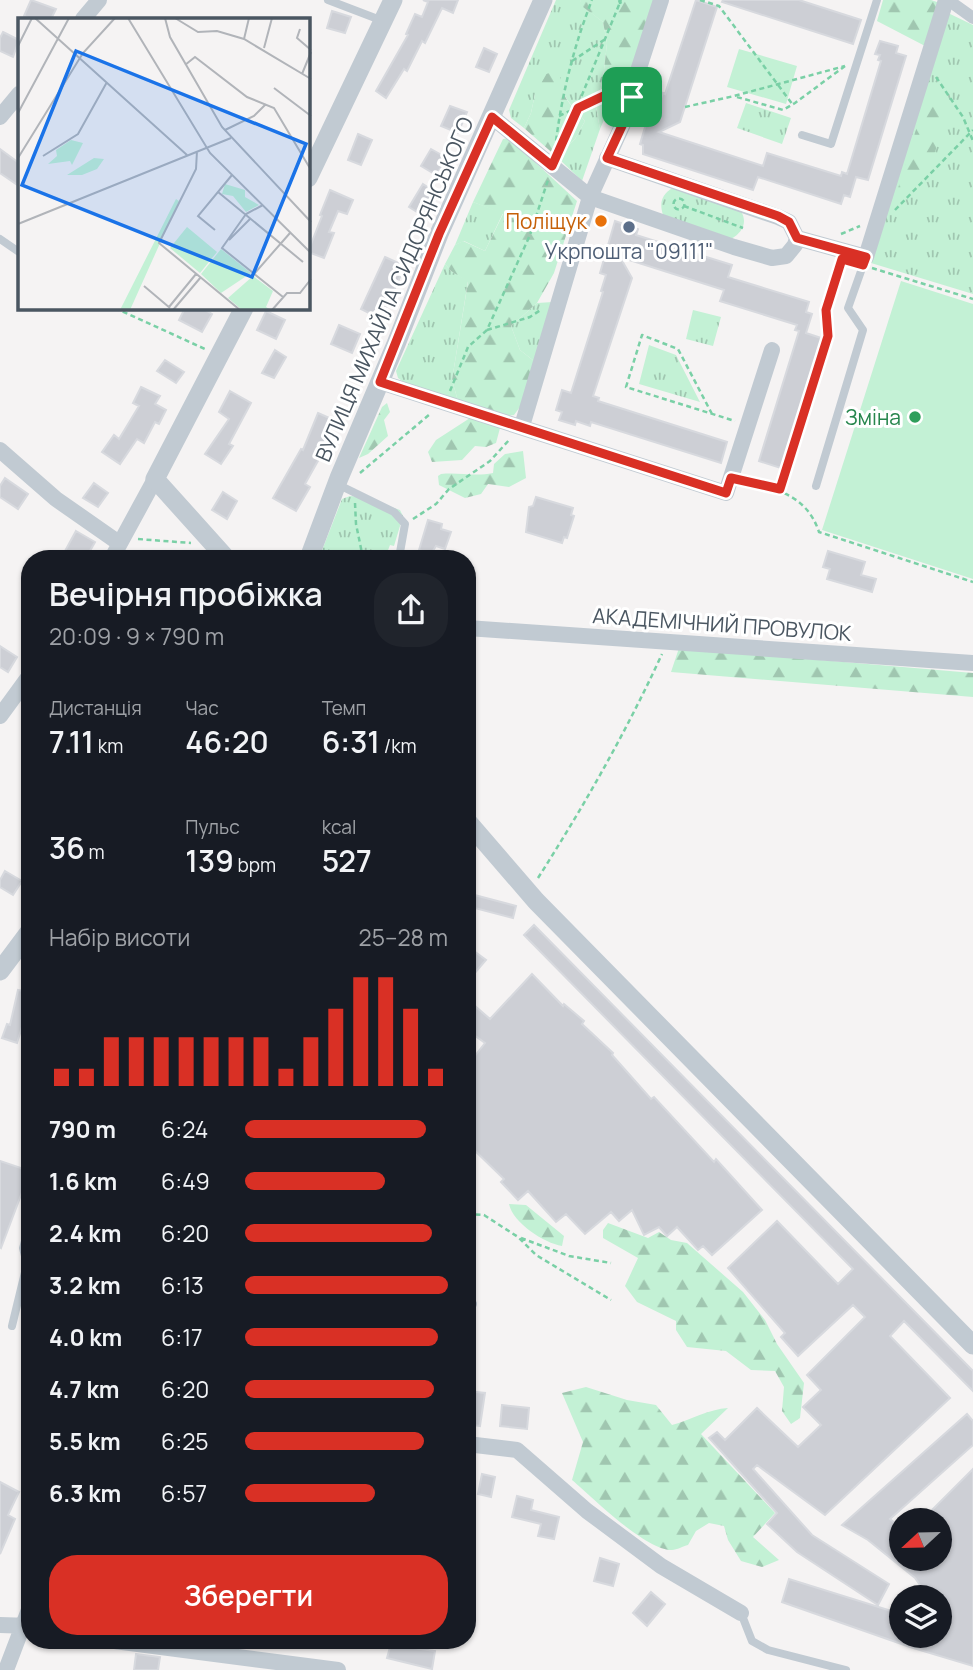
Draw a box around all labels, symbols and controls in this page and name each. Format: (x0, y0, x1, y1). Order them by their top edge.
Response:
inset map (18, 18, 310, 310)
pin (602, 67, 662, 127)
icon: arrive (613, 78, 651, 116)
street label: ВУЛИЦЯ МИХАЙЛА СИДОРЯНСЬКОГО (309, 112, 479, 466)
place label: Поліщук (505, 207, 588, 235)
marker: Поліщук (593, 213, 609, 229)
marker: Укрпошта "09111" (621, 219, 637, 235)
place label: Укрпошта "09111" (544, 237, 714, 265)
place label: Зміна (845, 403, 901, 431)
marker: Зміна (907, 409, 923, 425)
text: Вечірня пробіжка (49, 572, 323, 616)
button: share (374, 573, 448, 647)
street label: АКАДЕМІЧНИЙ ПРОВУЛОК (592, 601, 853, 647)
text: 20:09 · 9 × 790 m (49, 620, 224, 652)
text: Дистанція (49, 695, 142, 721)
text: Час (185, 695, 219, 721)
text: Темп (322, 695, 366, 721)
text: 7.11 (49, 721, 94, 762)
text: 46:20 (185, 721, 269, 762)
text: 6:31 (322, 721, 380, 762)
text: km (94, 733, 123, 759)
text: /km (380, 733, 417, 759)
text: Пульс (185, 814, 240, 840)
text: kcal (322, 814, 356, 840)
text: 36 (49, 827, 85, 868)
text: m (85, 839, 105, 865)
text: 139 (185, 840, 234, 881)
text: 527 (322, 840, 372, 881)
text: bpm (234, 852, 276, 878)
text: Набір висоти (49, 921, 190, 953)
text: 25–28 m (359, 921, 448, 953)
text: 790 m (49, 1113, 116, 1145)
text: 6:24 (161, 1113, 208, 1145)
text: 1.6 km (49, 1165, 117, 1197)
text: 6:49 (161, 1165, 210, 1197)
text: 2.4 km (49, 1217, 121, 1249)
text: 6:20 (161, 1217, 209, 1249)
text: 3.2 km (49, 1269, 121, 1301)
text: 6:13 (161, 1269, 204, 1301)
text: 4.0 km (49, 1321, 122, 1353)
text: 6:17 (161, 1321, 203, 1353)
text: 4.7 km (49, 1373, 119, 1405)
text: 6:20 (161, 1373, 209, 1405)
text: 5.5 km (49, 1425, 121, 1457)
text: 6:25 (161, 1425, 209, 1457)
text: 6.3 km (49, 1477, 121, 1509)
text: 6:57 (161, 1477, 207, 1509)
north arrow (889, 1508, 952, 1572)
map controls (889, 1508, 952, 1648)
button: Зберегти (49, 1555, 448, 1635)
button: layers (889, 1585, 952, 1648)

